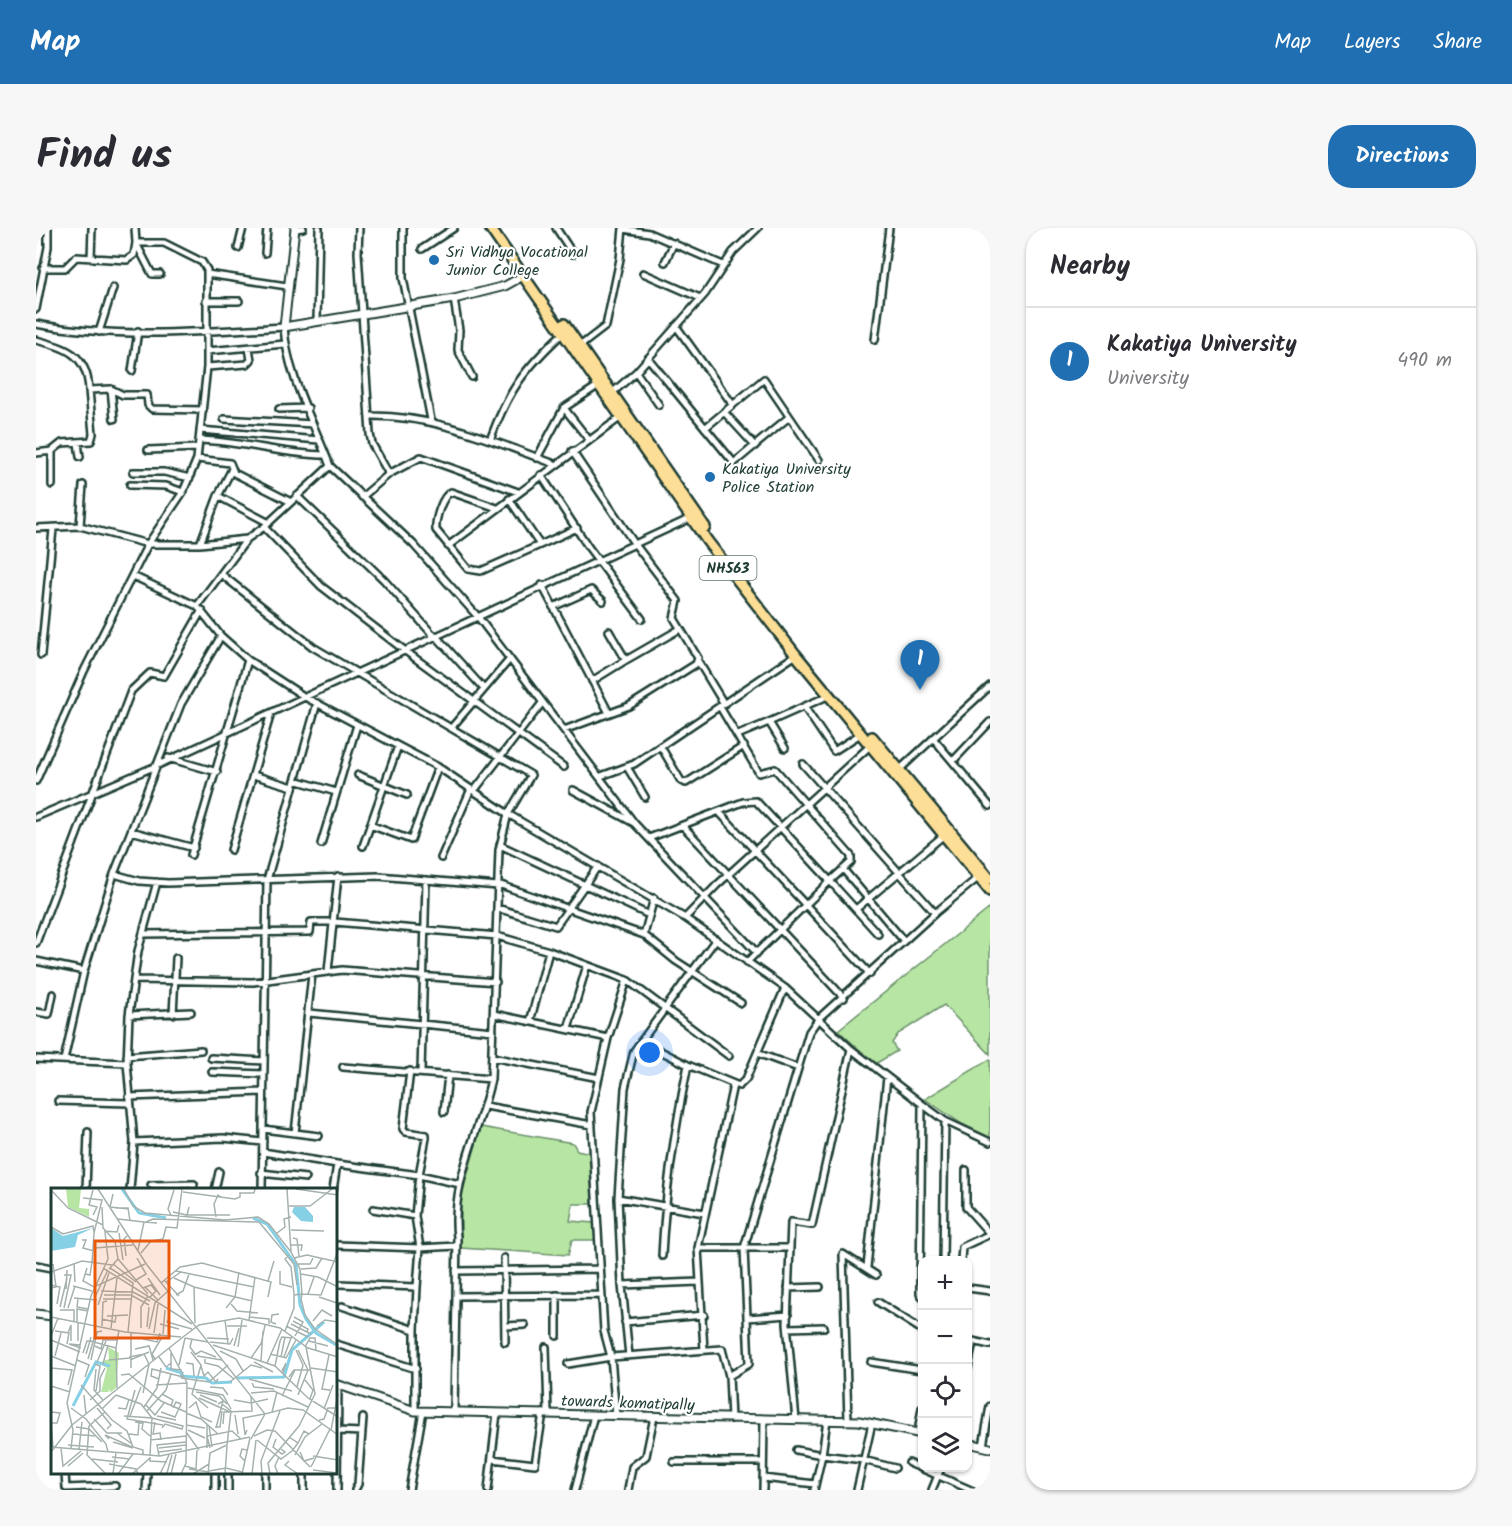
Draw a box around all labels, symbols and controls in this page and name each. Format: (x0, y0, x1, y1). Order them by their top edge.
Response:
text: Map (30, 20, 81, 65)
text: Map (1274, 26, 1311, 59)
text: Layers (1344, 26, 1400, 59)
text: Share (1433, 26, 1482, 59)
text: Find us (36, 123, 172, 190)
button: Directions (1328, 125, 1476, 188)
place label: Sri Vidhya Vocational Junior College (446, 240, 588, 283)
text: Nearby (1050, 246, 1130, 288)
marker: Sri Vidhya Vocational Junior College (427, 253, 441, 267)
text: Kakatiya University (1107, 328, 1297, 363)
text: 1 (1066, 345, 1073, 377)
text: 490 m (1397, 345, 1452, 377)
text: University (1107, 363, 1189, 395)
place label: Kakatiya University Police Station (722, 457, 851, 500)
marker: Kakatiya University Police Station (703, 470, 717, 484)
road number: NH563 (700, 556, 756, 580)
pin: 1 (900, 640, 940, 690)
your location (635, 1038, 664, 1067)
inset map (51, 1188, 338, 1475)
map controls (918, 1256, 972, 1472)
button: + (918, 1256, 972, 1310)
button: − (918, 1310, 972, 1364)
button: locate (918, 1364, 972, 1418)
street label: towards komatipally (561, 1389, 696, 1418)
button: layers (918, 1418, 972, 1472)

